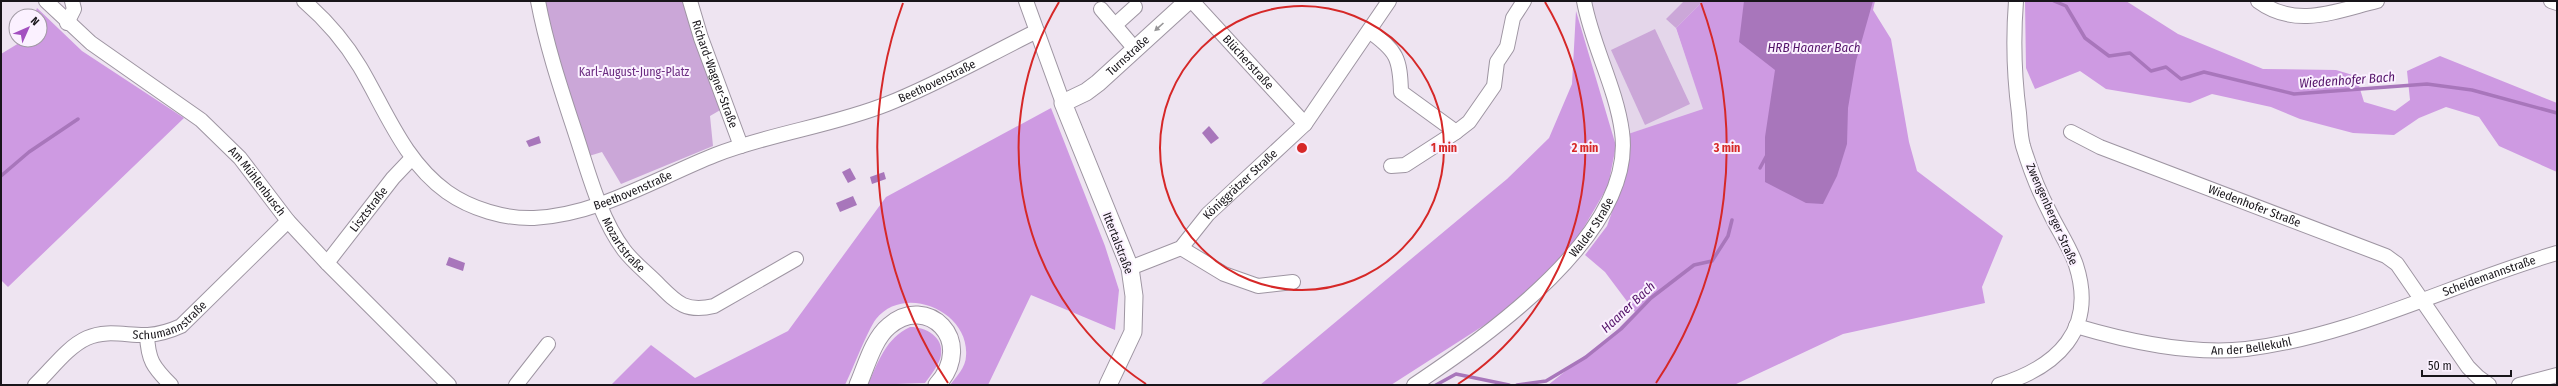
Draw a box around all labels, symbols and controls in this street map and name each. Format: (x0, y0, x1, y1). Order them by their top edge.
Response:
north arrow (8, 8, 48, 48)
text: N (28, 14, 42, 28)
street label: Richard-Wagner-Straße (689, 18, 741, 130)
one-way arrow (1155, 22, 1164, 31)
street label: Blücherstraße (1220, 32, 1277, 92)
street label: Turnstraße (1104, 33, 1152, 79)
water label: HRB Haaner Bach (1767, 40, 1861, 55)
street label: Beethovenstraße (896, 57, 978, 106)
park label: Karl-August-Jung-Platz (579, 65, 690, 79)
water label: Wiedenhofer Bach (2299, 69, 2395, 91)
centre of rings (1295, 141, 1309, 155)
text: 1 min (1431, 141, 1457, 155)
text: 2 min (1571, 141, 1598, 155)
text: 3 min (1713, 141, 1740, 155)
street label: Am Mühlenbusch (226, 144, 288, 219)
street label: Königgrätzer Straße (1200, 146, 1280, 222)
street label: Zwengenberger Straße (2023, 161, 2081, 267)
street label: Beethovenstraße (592, 168, 674, 213)
street label: Wiedenhofer Straße (2206, 182, 2303, 230)
street label: Lisztstraße (347, 184, 391, 235)
street label: Walder Straße (1566, 195, 1616, 260)
street label: Ittertalstraße (1100, 210, 1136, 276)
street label: Mozartstraße (599, 215, 648, 275)
street label: Scheidemannstraße (2441, 253, 2537, 299)
water label: Haaner Bach (1598, 278, 1658, 336)
street label: Schumannstraße (132, 298, 209, 342)
street label: An der Bellekuhl (2211, 334, 2293, 358)
scale bar (2422, 352, 2511, 378)
text: 50 m (2428, 359, 2452, 373)

